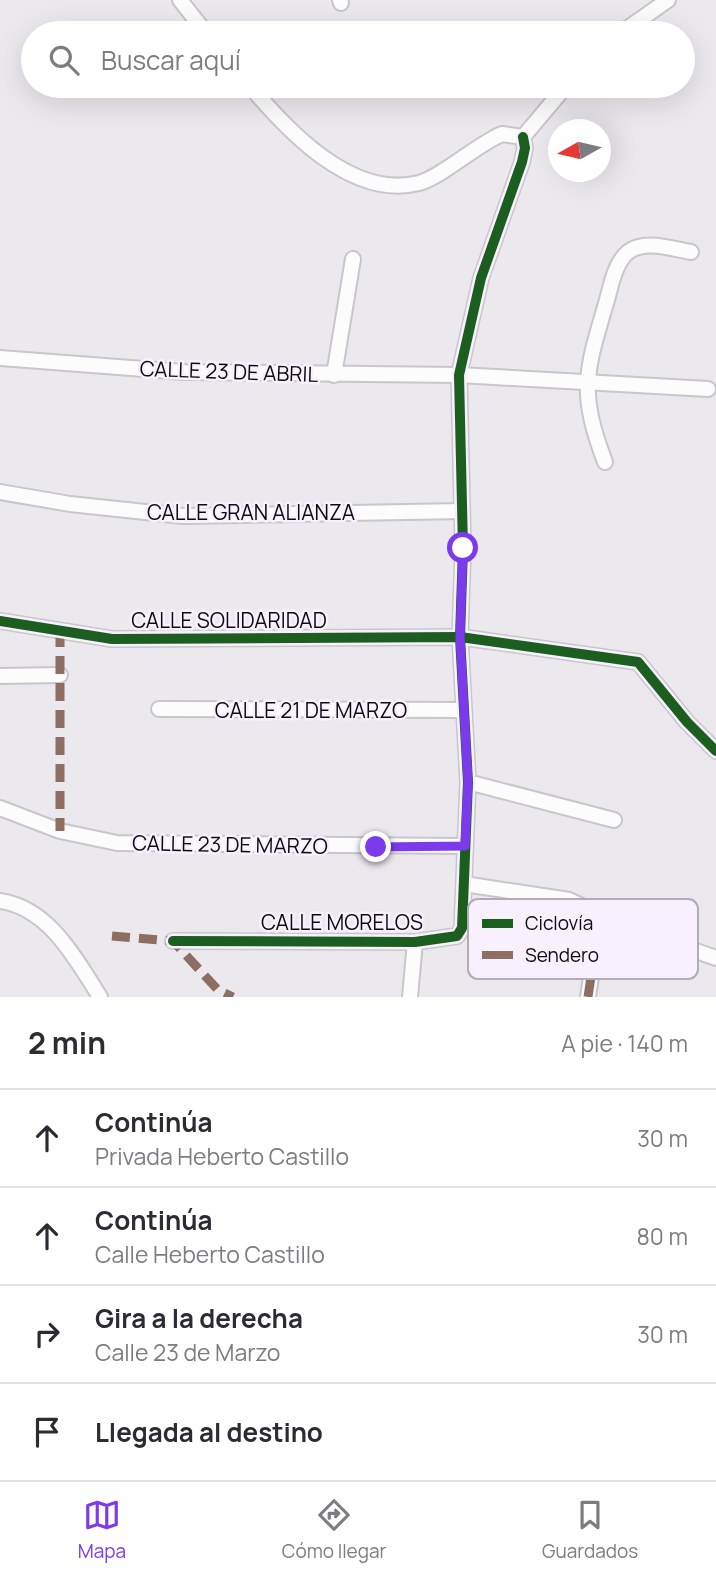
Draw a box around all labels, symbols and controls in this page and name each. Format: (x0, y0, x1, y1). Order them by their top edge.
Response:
search box (21, 21, 695, 98)
icon: search (45, 41, 83, 79)
text: Buscar aquí (101, 42, 241, 78)
north arrow (548, 119, 611, 182)
street label: CALLE 23 DE ABRIL (139, 354, 319, 388)
street label: CALLE GRAN ALIANZA (147, 498, 355, 526)
route start (447, 532, 478, 563)
street label: CALLE SOLIDARIDAD (131, 606, 327, 634)
street label: CALLE 21 DE MARZO (215, 696, 407, 724)
street label: CALLE 23 DE MARZO (132, 828, 328, 860)
route end (360, 831, 391, 862)
legend (468, 899, 698, 979)
street label: CALLE MORELOS (261, 908, 423, 936)
text: Ciclovía (525, 910, 593, 936)
text: Sendero (525, 942, 599, 968)
text: 2 min (28, 1022, 106, 1063)
text: A pie · 140 m (561, 1027, 688, 1059)
text: Continúa (95, 1104, 213, 1140)
icon: ahead (28, 1119, 66, 1157)
text: 30 m (637, 1122, 688, 1154)
text: Privada Heberto Castillo (95, 1140, 349, 1172)
text: Continúa (95, 1202, 213, 1238)
icon: ahead (28, 1217, 66, 1255)
text: 80 m (637, 1220, 688, 1252)
text: Calle Heberto Castillo (95, 1238, 325, 1270)
text: Gira a la derecha (95, 1300, 303, 1336)
icon: right (28, 1315, 66, 1353)
text: 30 m (637, 1318, 688, 1350)
text: Calle 23 de Marzo (95, 1336, 280, 1368)
icon: arrive (28, 1413, 66, 1451)
text: Llegada al destino (95, 1414, 323, 1450)
tab: Mapa (78, 1496, 126, 1564)
tab: Cómo llegar (282, 1496, 386, 1564)
tab: Guardados (542, 1496, 638, 1564)

